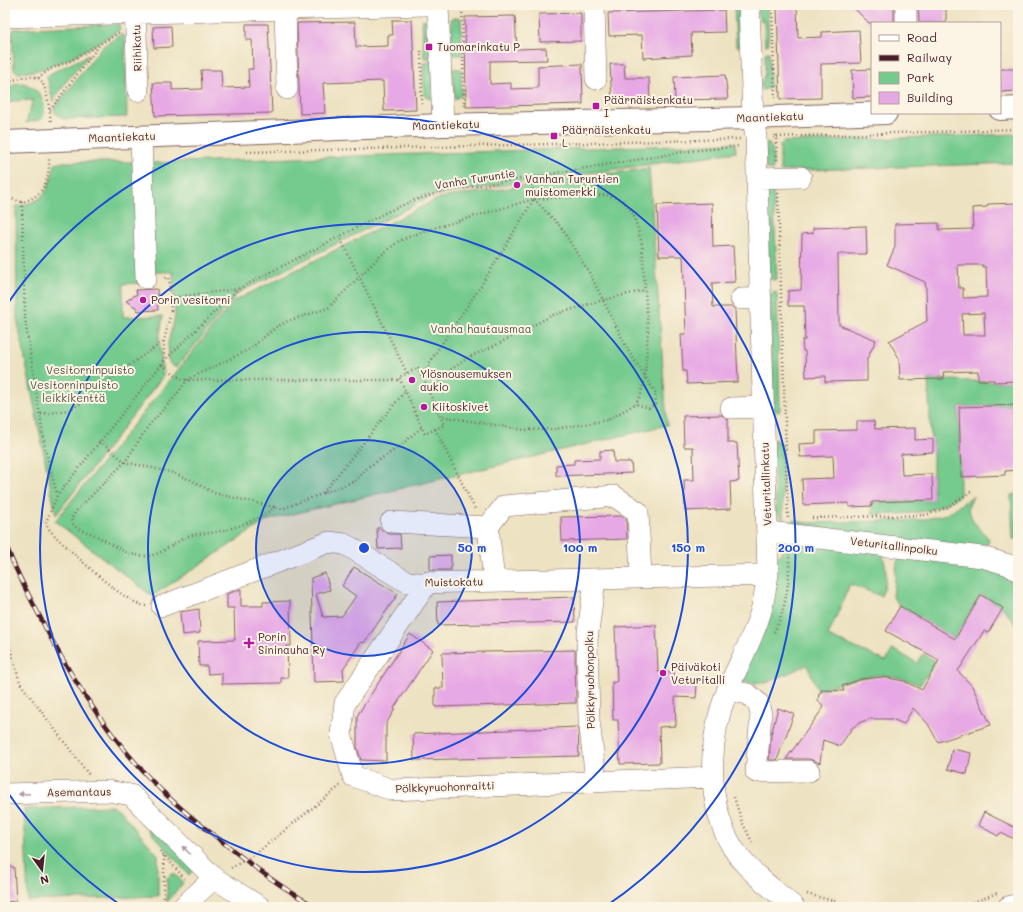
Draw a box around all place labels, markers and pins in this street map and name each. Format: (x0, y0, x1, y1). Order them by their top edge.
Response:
place label: Tuomarinkatu P (437, 39, 520, 54)
marker: Tuomarinkatu P (424, 42, 434, 52)
place label: Päärnäistenkatu I (604, 92, 693, 120)
marker: Päärnäistenkatu I (591, 101, 601, 111)
place label: Päärnäistenkatu L (562, 122, 651, 150)
marker: Päärnäistenkatu L (549, 131, 559, 141)
place label: Vanhan Turuntien muistomerkki (525, 171, 619, 199)
marker: Vanhan Turuntien muistomerkki (512, 180, 522, 190)
place label: Porin vesitorni (151, 292, 230, 307)
marker: Porin vesitorni (138, 295, 148, 305)
place label: Ylösnousemuksen aukio (420, 366, 512, 394)
marker: Ylösnousemuksen aukio (407, 375, 417, 385)
place label: Kiitoskivet (432, 399, 489, 414)
marker: Kiitoskivet (419, 402, 429, 412)
centre of rings (357, 541, 371, 555)
place label: Porin Sininauha Ry (258, 629, 326, 657)
marker: Porin Sininauha Ry (243, 637, 255, 649)
place label: Päiväkoti Veturitalli (671, 659, 725, 687)
marker: Päiväkoti Veturitalli (658, 668, 668, 678)

